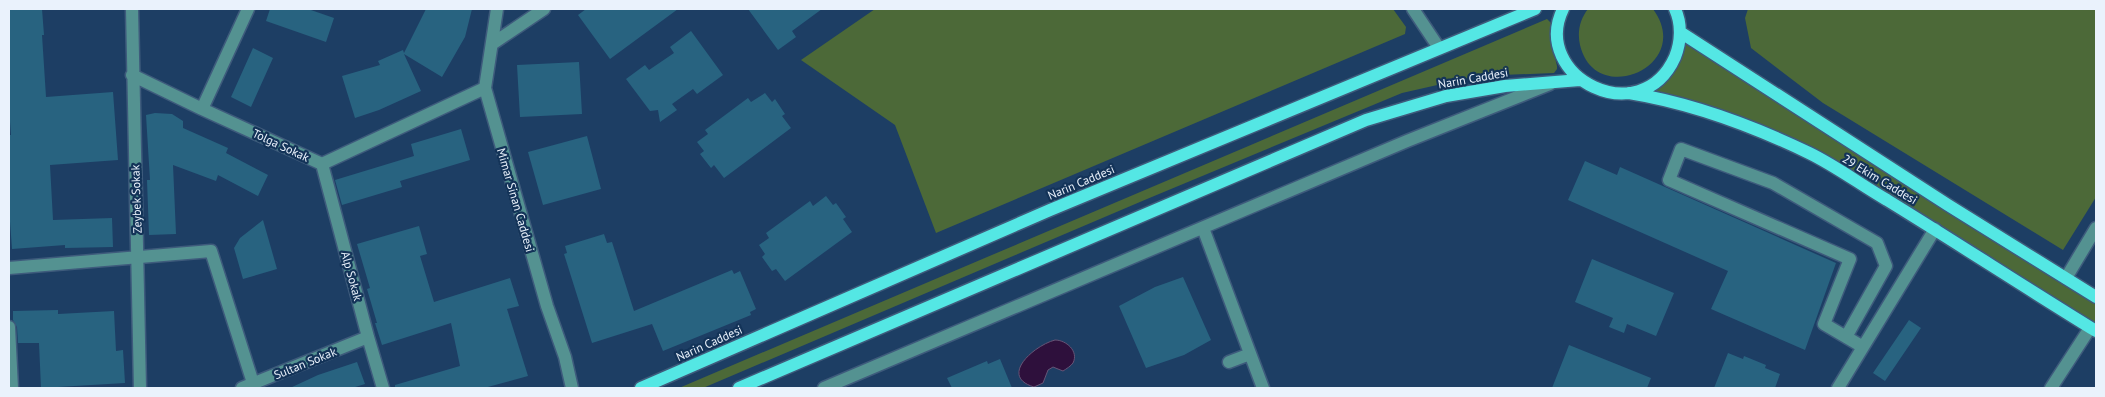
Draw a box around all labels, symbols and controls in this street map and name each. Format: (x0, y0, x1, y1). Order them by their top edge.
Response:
street label: Narin Caddesi (1437, 64, 1509, 92)
street label: Tolga Sokak (250, 125, 312, 165)
street label: Mimar Sinan Caddesi (494, 146, 538, 254)
street label: 29 Ekim Caddesi (1840, 151, 1920, 207)
street label: Narin Caddesi (1045, 161, 1117, 203)
street label: Zeybek Sokak (127, 164, 145, 234)
street label: Alp Sokak (338, 250, 366, 303)
street label: Narin Caddesi (674, 322, 744, 364)
street label: Sultan Sokak (271, 344, 339, 382)

